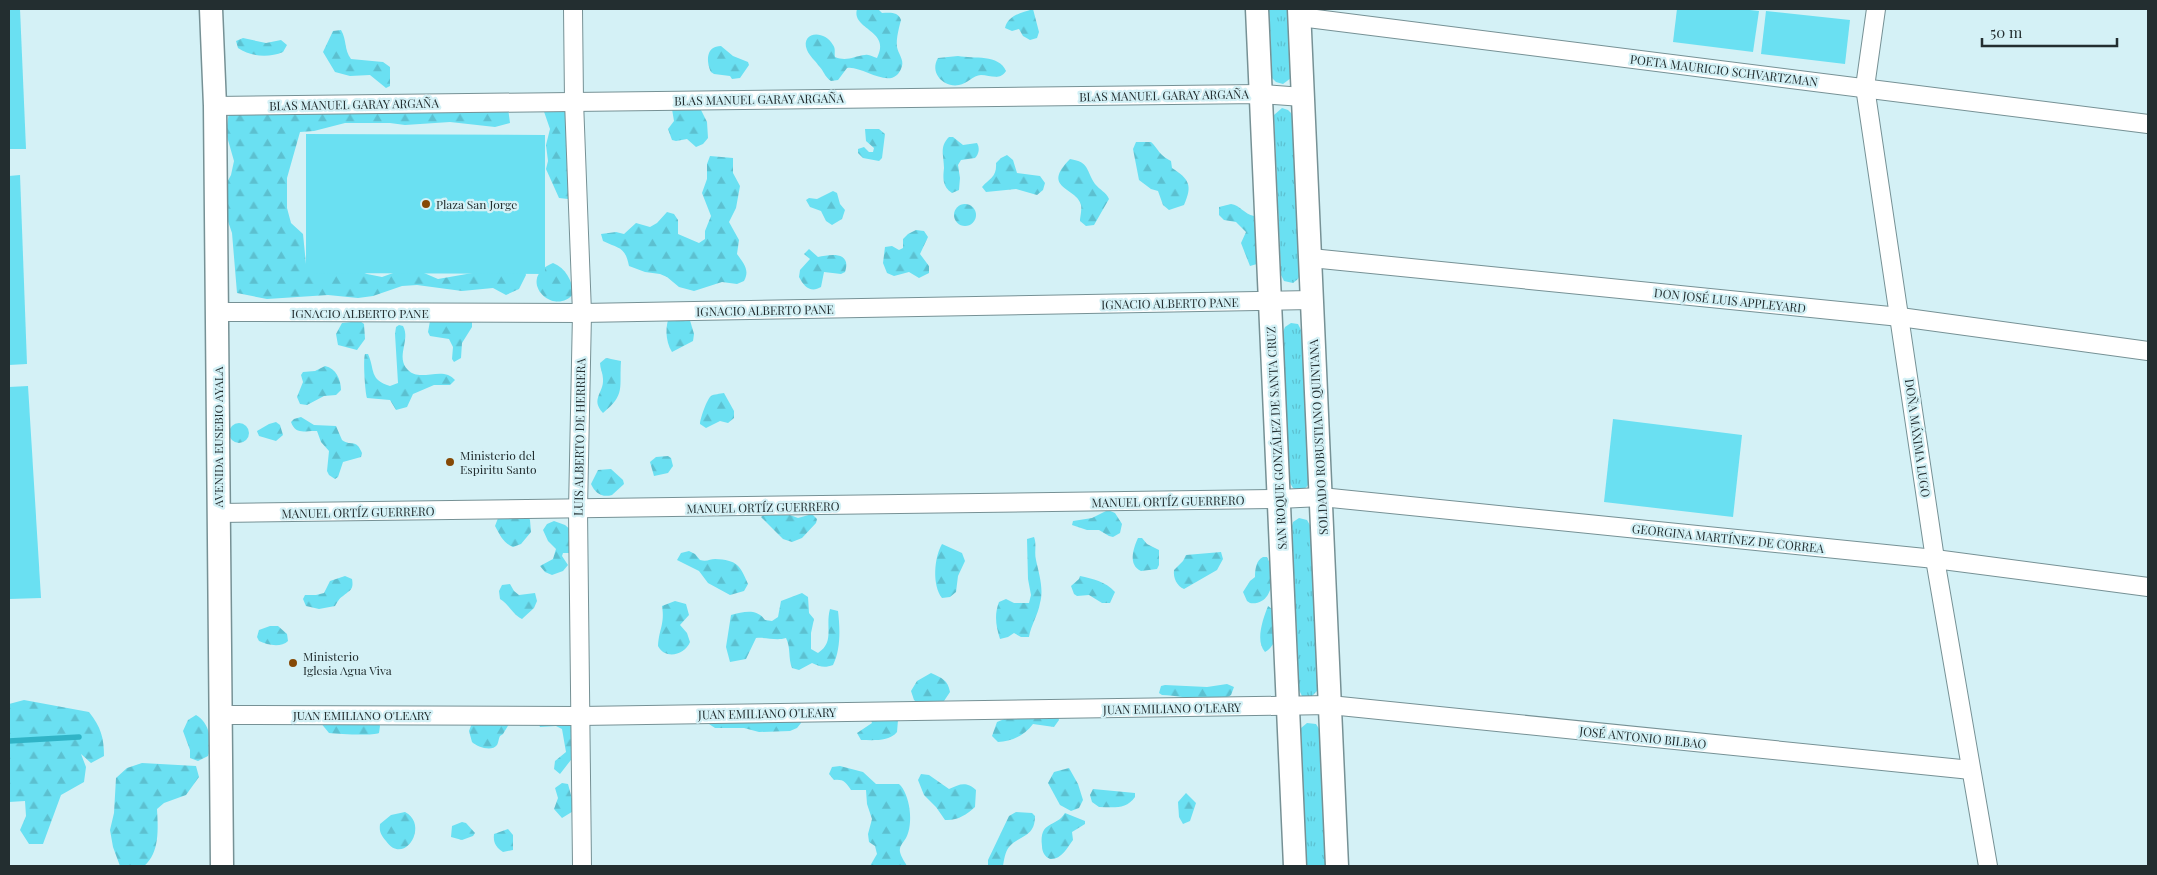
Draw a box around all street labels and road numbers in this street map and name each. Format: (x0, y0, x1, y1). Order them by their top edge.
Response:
street label: POETA MAURICIO SCHVARTZMAN (1629, 51, 1819, 90)
street label: BLAS MANUEL GARAY ARGAÑA (1079, 86, 1249, 104)
street label: BLAS MANUEL GARAY ARGAÑA (674, 90, 844, 108)
street label: BLAS MANUEL GARAY ARGAÑA (269, 95, 439, 113)
street label: DON JOSÉ LUIS APPLEYARD (1653, 284, 1807, 316)
street label: IGNACIO ALBERTO PANE (1101, 294, 1239, 312)
street label: IGNACIO ALBERTO PANE (696, 301, 834, 319)
street label: IGNACIO ALBERTO PANE (291, 305, 429, 321)
street label: SAN ROQUE GONZÁLEZ DE SANTA CRUZ (1262, 326, 1290, 550)
street label: SOLDADO ROBUSTIANO QUINTANA (1305, 338, 1331, 535)
street label: LUIS ALBERTO DE HERRERA (570, 357, 588, 516)
street label: AVENIDA EUSEBIO AYALA (210, 366, 226, 508)
street label: DOÑA MÁXIMA LUGO (1902, 378, 1934, 498)
street label: MANUEL ORTÍZ GUERRERO (1091, 492, 1245, 510)
street label: MANUEL ORTÍZ GUERRERO (686, 498, 840, 516)
street label: MANUEL ORTÍZ GUERRERO (281, 503, 435, 521)
street label: GEORGINA MARTÍNEZ DE CORREA (1631, 520, 1825, 556)
street label: JUAN EMILIANO O'LEARY (1102, 699, 1242, 717)
street label: JUAN EMILIANO O'LEARY (697, 704, 837, 722)
street label: JUAN EMILIANO O'LEARY (292, 707, 432, 723)
street label: JOSÉ ANTONIO BILBAO (1578, 722, 1707, 752)

